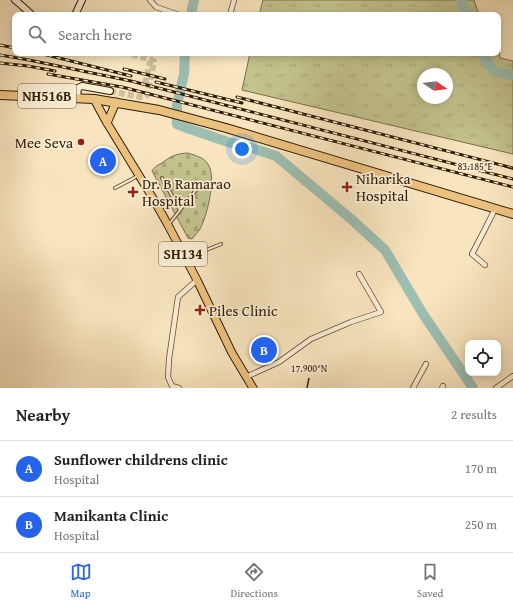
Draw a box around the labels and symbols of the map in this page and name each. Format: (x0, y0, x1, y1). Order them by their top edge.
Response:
north arrow (417, 68, 453, 104)
road number: NH516B (18, 84, 76, 108)
place label: Mee Seva (15, 132, 73, 153)
marker: Mee Seva (76, 137, 86, 147)
your location (232, 139, 252, 159)
pin: A (90, 146, 116, 176)
text: 83.185°E (457, 159, 493, 174)
place label: Niharika Hospital (356, 168, 411, 206)
place label: Dr. B Ramarao Hospital (142, 173, 231, 211)
marker: Niharika Hospital (341, 181, 353, 193)
marker: Dr. B Ramarao Hospital (127, 186, 139, 198)
road number: SH134 (159, 242, 207, 266)
place label: Piles Clinic (209, 300, 278, 321)
marker: Piles Clinic (194, 304, 206, 316)
pin: B (251, 335, 277, 365)
text: 17.900°N (291, 361, 328, 376)

